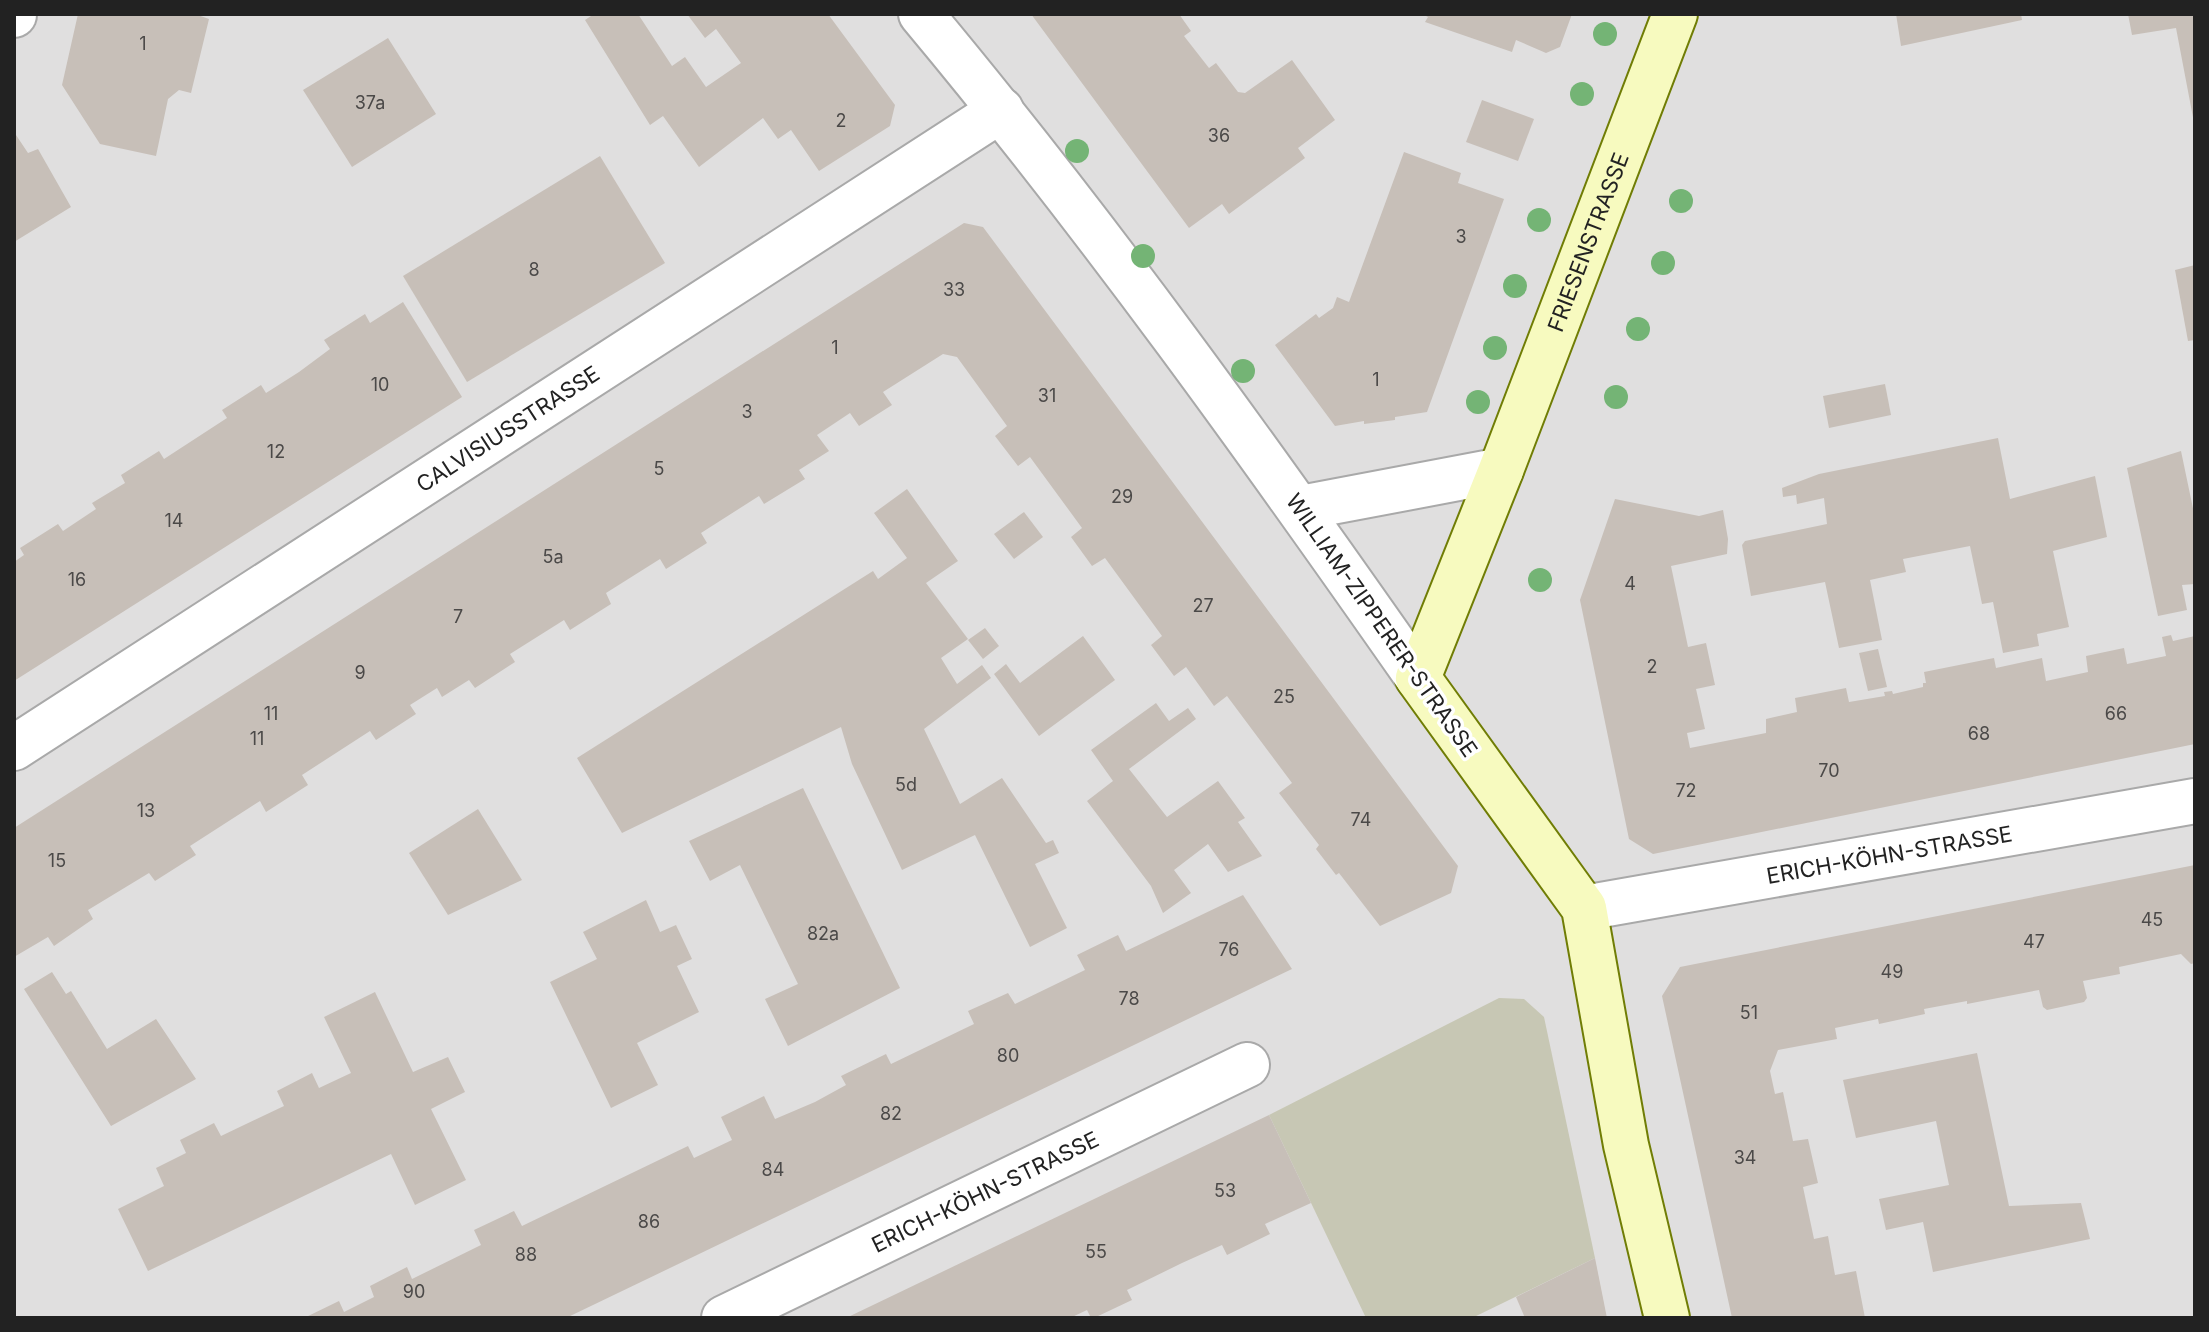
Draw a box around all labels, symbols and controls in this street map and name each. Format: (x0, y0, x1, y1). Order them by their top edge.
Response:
house number: 1 (139, 33, 147, 54)
house number: 37a (355, 92, 385, 113)
house number: 2 (836, 110, 846, 131)
house number: 36 (1208, 125, 1230, 146)
street label: FRIESENSTRASSE (1542, 149, 1634, 335)
house number: 3 (1455, 226, 1467, 247)
house number: 8 (528, 259, 540, 280)
house number: 33 (943, 279, 965, 300)
house number: 1 (831, 337, 839, 358)
street label: CALVISIUSSTRASSE (411, 360, 604, 497)
house number: 1 (1372, 369, 1380, 390)
house number: 10 (371, 374, 389, 395)
house number: 31 (1038, 385, 1056, 406)
house number: 3 (741, 401, 753, 422)
house number: 12 (267, 441, 285, 462)
house number: 5 (654, 458, 664, 479)
house number: 29 (1111, 486, 1133, 507)
street label: WILLIAM-ZIPPERER-STRASSE (1281, 488, 1483, 762)
house number: 14 (165, 510, 183, 531)
house number: 5a (542, 546, 564, 567)
house number: 16 (68, 569, 86, 590)
house number: 4 (1624, 573, 1636, 594)
house number: 27 (1192, 595, 1214, 616)
house number: 7 (453, 606, 463, 627)
house number: 2 (1647, 656, 1657, 677)
house number: 9 (354, 662, 366, 683)
house number: 25 (1273, 686, 1295, 707)
house number: 11 (264, 703, 278, 724)
house number: 66 (2105, 703, 2127, 724)
house number: 68 (1968, 723, 1990, 744)
house number: 11 (250, 728, 264, 749)
house number: 70 (1818, 760, 1840, 781)
house number: 5d (895, 774, 917, 795)
house number: 72 (1675, 780, 1697, 801)
house number: 13 (137, 800, 155, 821)
house number: 74 (1351, 809, 1371, 830)
street label: ERICH-KÖHN-STRASSE (1764, 820, 2014, 889)
house number: 15 (48, 850, 66, 871)
house number: 45 (2141, 909, 2163, 930)
house number: 82a (807, 923, 839, 944)
house number: 47 (2023, 931, 2045, 952)
house number: 76 (1218, 939, 1240, 960)
house number: 49 (1881, 961, 1903, 982)
house number: 78 (1118, 988, 1140, 1009)
house number: 51 (1740, 1002, 1758, 1023)
house number: 80 (997, 1045, 1019, 1066)
house number: 82 (880, 1103, 902, 1124)
street label: ERICH-KÖHN-STRASSE (867, 1126, 1103, 1258)
house number: 34 (1734, 1147, 1756, 1168)
house number: 84 (762, 1159, 784, 1180)
house number: 53 (1214, 1180, 1236, 1201)
house number: 86 (638, 1211, 660, 1232)
house number: 55 (1085, 1241, 1107, 1262)
house number: 88 (515, 1244, 537, 1265)
house number: 90 (403, 1281, 425, 1302)

